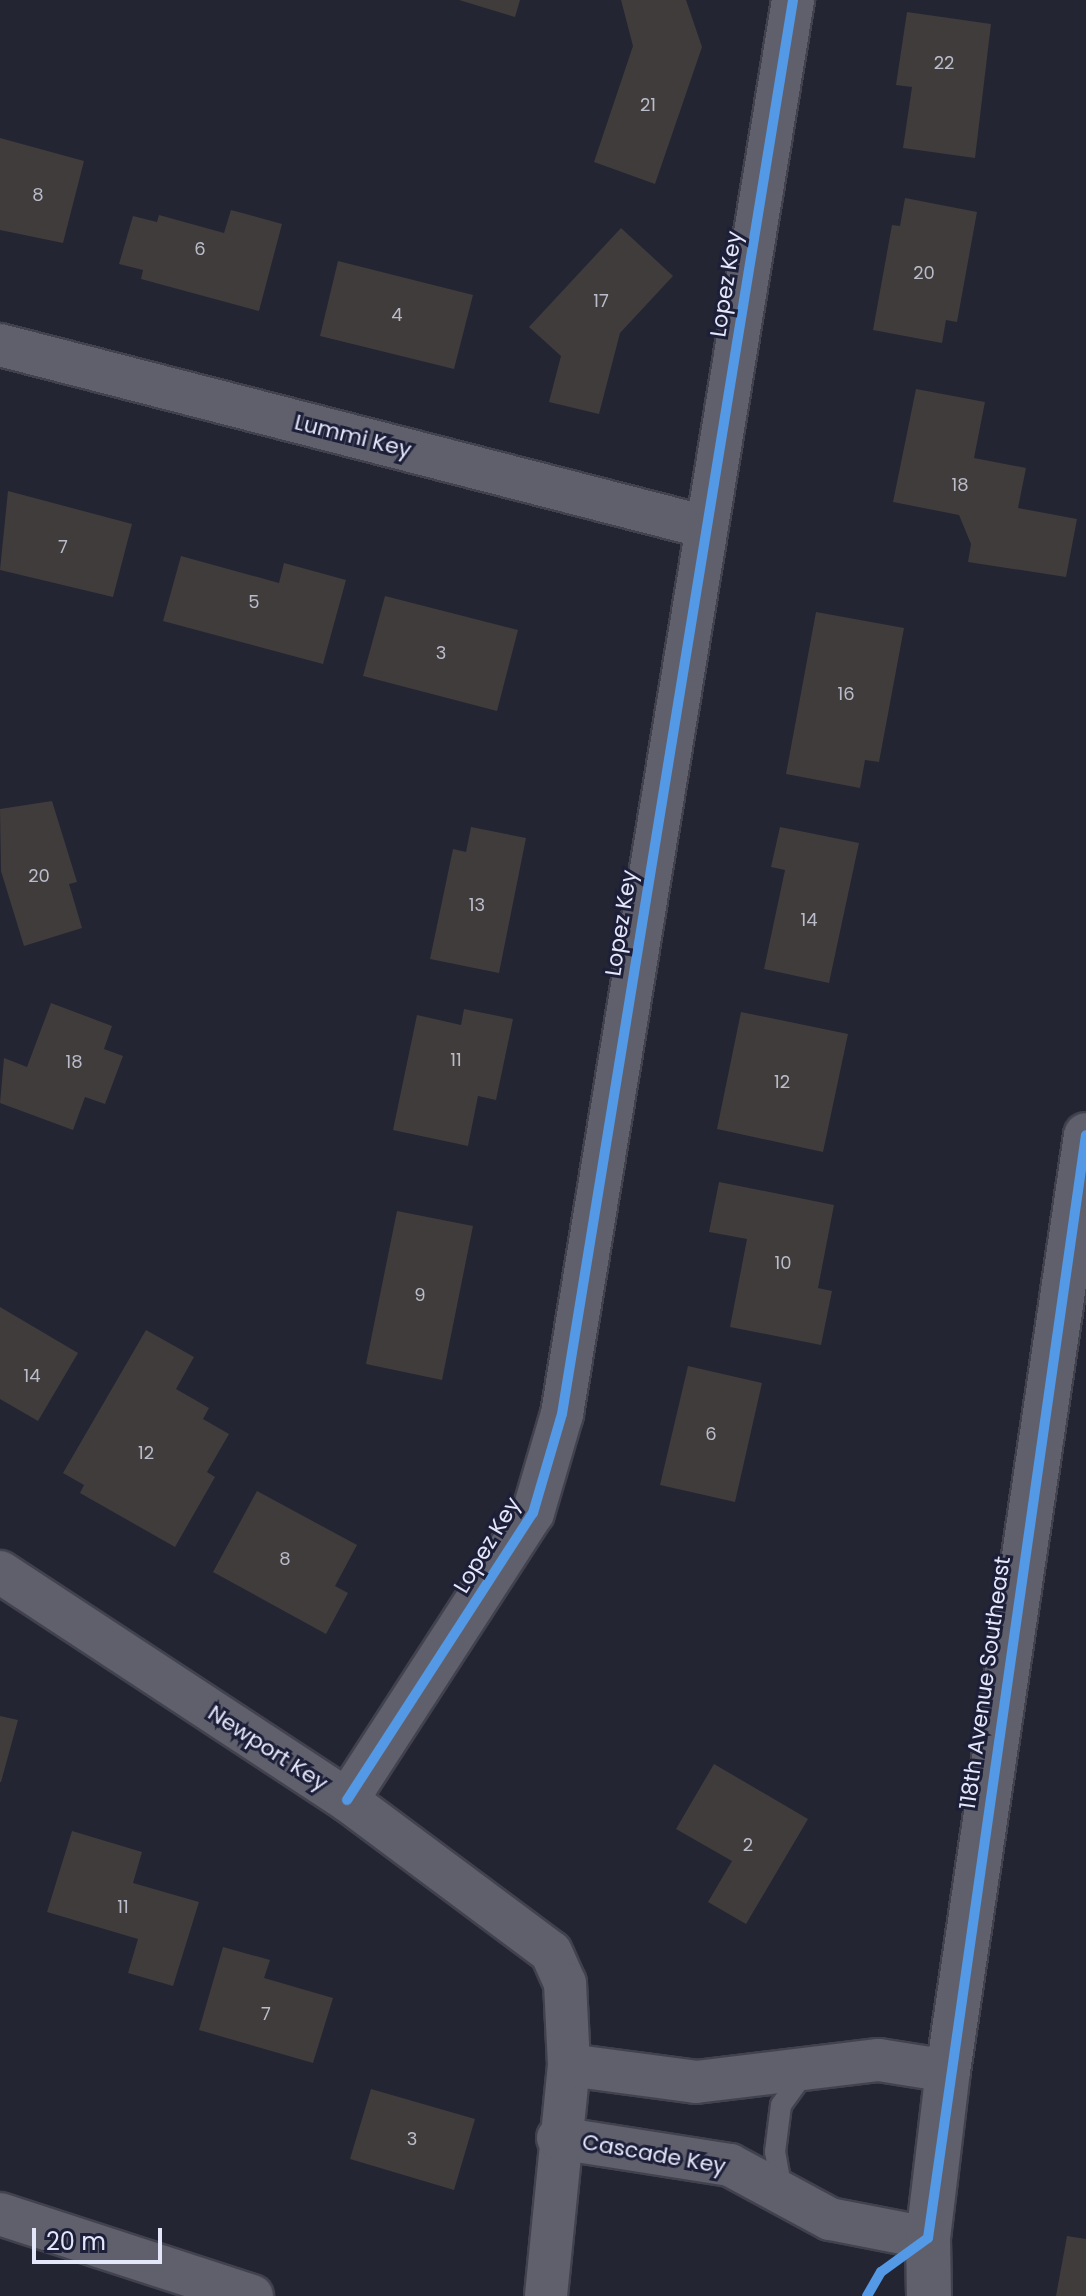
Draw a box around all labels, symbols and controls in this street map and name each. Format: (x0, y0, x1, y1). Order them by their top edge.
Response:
house number: 22 (934, 52, 954, 74)
house number: 21 (640, 94, 656, 116)
house number: 8 (32, 184, 44, 206)
street label: Lopez Key (705, 229, 747, 339)
house number: 6 (194, 238, 206, 260)
house number: 20 (913, 262, 935, 284)
house number: 17 (593, 290, 609, 312)
house number: 4 (391, 304, 403, 326)
street label: Lummi Key (292, 409, 414, 463)
house number: 18 (951, 474, 969, 496)
house number: 7 (58, 536, 68, 558)
house number: 5 (248, 591, 260, 613)
house number: 3 (436, 642, 446, 664)
house number: 16 (837, 683, 855, 705)
house number: 20 (28, 865, 50, 887)
street label: Lopez Key (600, 868, 642, 978)
house number: 13 (469, 894, 485, 916)
house number: 14 (800, 909, 818, 931)
house number: 11 (450, 1049, 462, 1071)
house number: 18 (65, 1051, 83, 1073)
house number: 12 (774, 1071, 790, 1093)
house number: 10 (774, 1252, 792, 1274)
house number: 9 (414, 1284, 426, 1306)
house number: 14 (23, 1365, 41, 1387)
house number: 6 (705, 1423, 717, 1445)
house number: 12 (138, 1442, 154, 1464)
street label: Lopez Key (448, 1492, 526, 1598)
house number: 8 (279, 1548, 291, 1570)
street label: 118th Avenue Southeast (954, 1555, 1016, 1811)
street label: Newport Key (203, 1700, 333, 1796)
house number: 2 (743, 1834, 753, 1856)
house number: 11 (117, 1896, 129, 1918)
house number: 7 (261, 2003, 271, 2025)
house number: 3 (407, 2128, 417, 2150)
street label: Cascade Key (580, 2128, 728, 2180)
scale bar (36, 2212, 166, 2262)
text: 20 m (46, 2225, 106, 2258)

